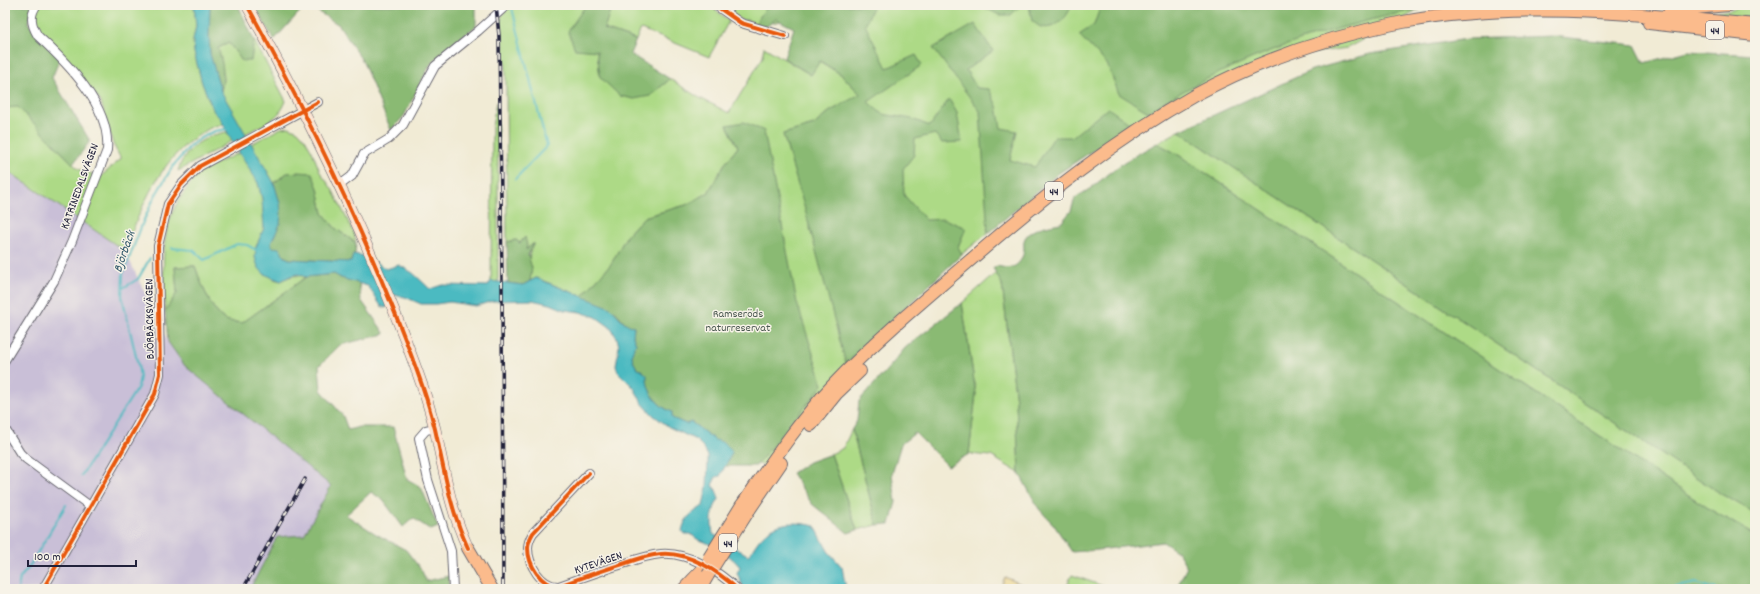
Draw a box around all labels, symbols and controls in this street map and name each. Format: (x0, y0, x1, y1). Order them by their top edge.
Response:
road number: 44 (1706, 21, 1724, 39)
street label: KATRINEDALSVÄGEN (57, 141, 104, 232)
road number: 44 (1045, 182, 1063, 200)
water label: Björbäck (109, 227, 142, 275)
street label: BJÖRBÄCKSVÄGEN (141, 279, 160, 359)
park label: Ramseröds naturreservat (706, 306, 771, 337)
road number: 44 (719, 534, 737, 552)
scale bar (28, 542, 136, 568)
street label: KYTEVÄGEN (572, 547, 625, 580)
text: 100 m (34, 549, 61, 566)

